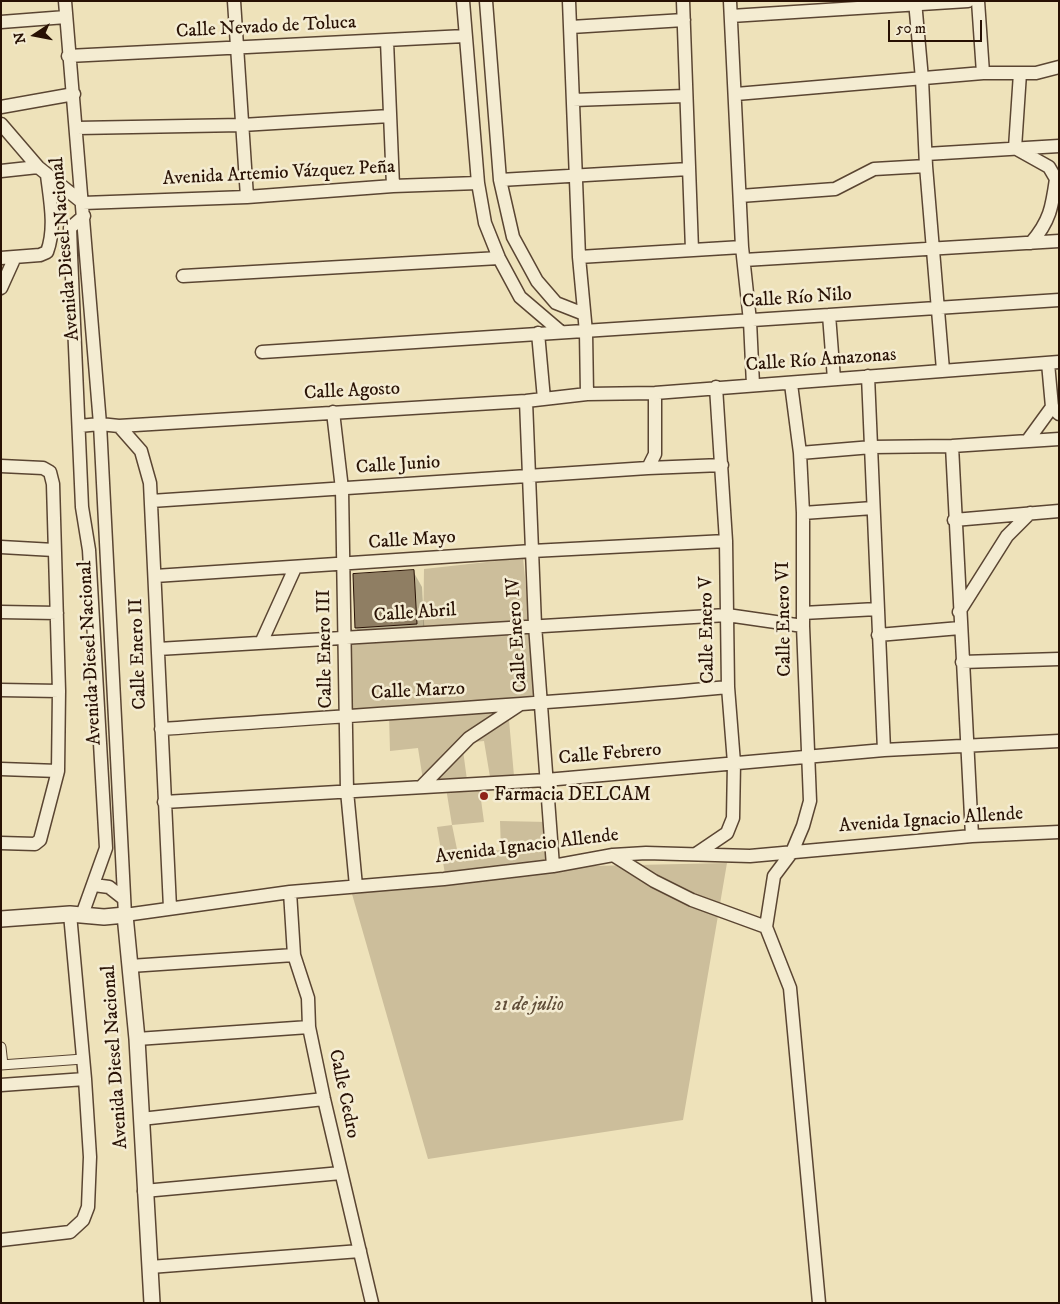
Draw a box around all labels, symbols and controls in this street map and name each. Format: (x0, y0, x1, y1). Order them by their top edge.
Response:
north arrow (10, 10, 60, 60)
scale bar (890, 10, 984, 42)
street label: Calle Nevado de Toluca (175, 12, 357, 44)
text: 50 m (896, 19, 926, 38)
text: N (10, 31, 30, 45)
street label: Avenida Diesel Nacional (47, 156, 85, 342)
street label: Avenida Artemio Vázquez Peña (162, 157, 396, 191)
street label: Calle Río Nilo (741, 284, 853, 314)
street label: Calle Río Amazonas (745, 344, 897, 378)
street label: Calle Agosto (303, 378, 401, 406)
street label: Calle Junio (355, 452, 441, 480)
street label: Calle Mayo (368, 527, 456, 555)
street label: Avenida Diesel Nacional (75, 560, 107, 746)
street label: Calle Enero VI (773, 561, 797, 677)
street label: Calle Enero V (696, 576, 720, 684)
street label: Calle Enero IV (503, 577, 533, 693)
street label: Calle Enero III (314, 589, 338, 709)
street label: Calle Enero II (126, 598, 152, 710)
street label: Calle Abril (373, 600, 457, 628)
street label: Calle Marzo (370, 678, 466, 706)
street label: Calle Febrero (558, 739, 662, 771)
place label: Farmacia DELCAM (494, 785, 651, 807)
marker: Farmacia DELCAM (478, 790, 490, 802)
street label: Avenida Ignacio Allende (838, 803, 1024, 839)
street label: Avenida Ignacio Allende (434, 824, 620, 870)
street label: Avenida Diesel Nacional (98, 964, 134, 1150)
park label: 21 de julio (494, 995, 564, 1017)
street label: Calle Cedro (322, 1047, 364, 1141)

